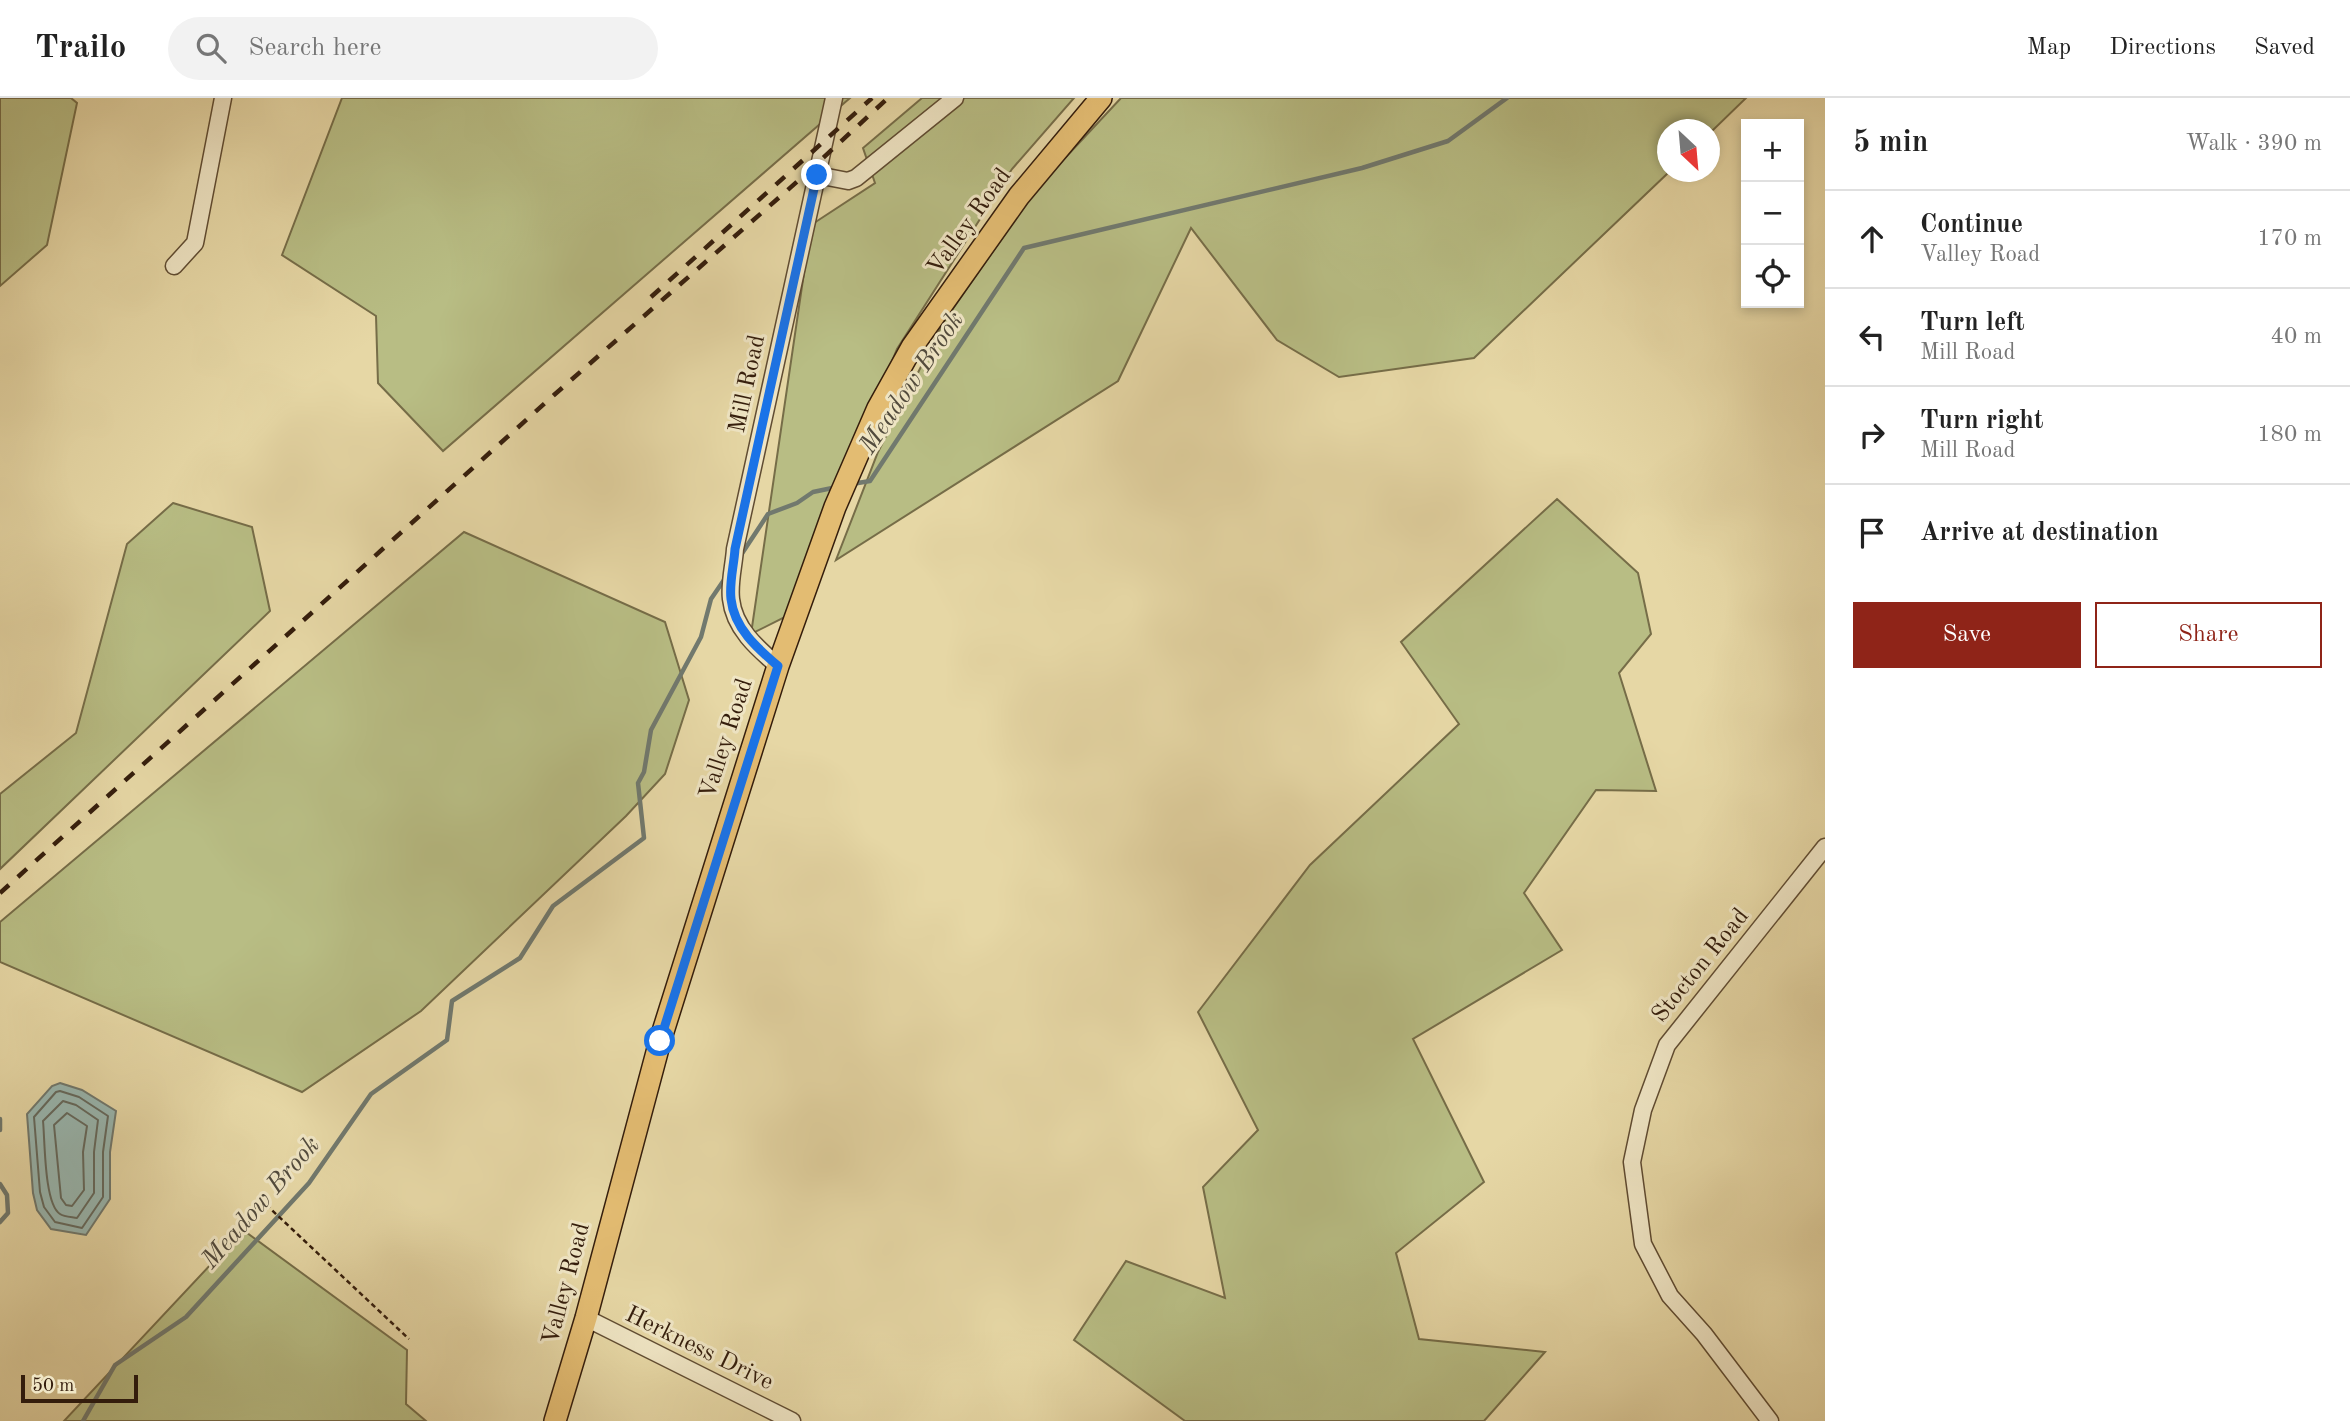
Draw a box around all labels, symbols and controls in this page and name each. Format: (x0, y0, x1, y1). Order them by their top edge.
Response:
search box (168, 17, 658, 80)
icon: search (192, 29, 230, 67)
text: Trailo (35, 32, 126, 65)
text: Search here (248, 35, 381, 61)
text: Map (2027, 36, 2071, 60)
text: Directions (2109, 36, 2216, 60)
text: Saved (2254, 36, 2315, 60)
north arrow (1657, 119, 1720, 182)
map controls (1741, 119, 1804, 308)
button: + (1741, 119, 1804, 182)
text: 5 min (1853, 128, 1928, 158)
text: Walk · 390 m (2186, 132, 2322, 155)
route end (801, 159, 832, 190)
street label: Valley Road (923, 164, 1017, 280)
button: − (1741, 182, 1804, 245)
text: Continue (1920, 212, 2023, 238)
icon: ahead (1853, 220, 1891, 258)
text: 170 m (2257, 227, 2322, 250)
text: Valley Road (1920, 243, 2040, 266)
button: locate (1741, 245, 1804, 308)
water label: Meadow Brook (854, 307, 969, 460)
text: Turn left (1920, 310, 2025, 336)
icon: left (1853, 318, 1891, 356)
text: 40 m (2271, 325, 2322, 348)
street label: Mill Road (726, 333, 770, 435)
text: Mill Road (1920, 341, 2016, 364)
text: Turn right (1920, 408, 2043, 434)
icon: right (1853, 416, 1891, 454)
text: 180 m (2257, 423, 2322, 446)
text: Mill Road (1920, 439, 2016, 462)
icon: arrive (1853, 514, 1891, 552)
text: Arrive at destination (1920, 520, 2159, 546)
button: Save (1853, 602, 2081, 668)
button: Share (2095, 602, 2322, 668)
street label: Valley Road (696, 676, 758, 802)
street label: Stocton Road (1648, 904, 1754, 1028)
route start (644, 1025, 675, 1056)
water label: Meadow Brook (196, 1132, 325, 1275)
street label: Valley Road (539, 1220, 595, 1348)
street label: Herkness Drive (621, 1303, 777, 1395)
scale bar (21, 1372, 138, 1404)
text: 50 m (32, 1377, 74, 1396)

